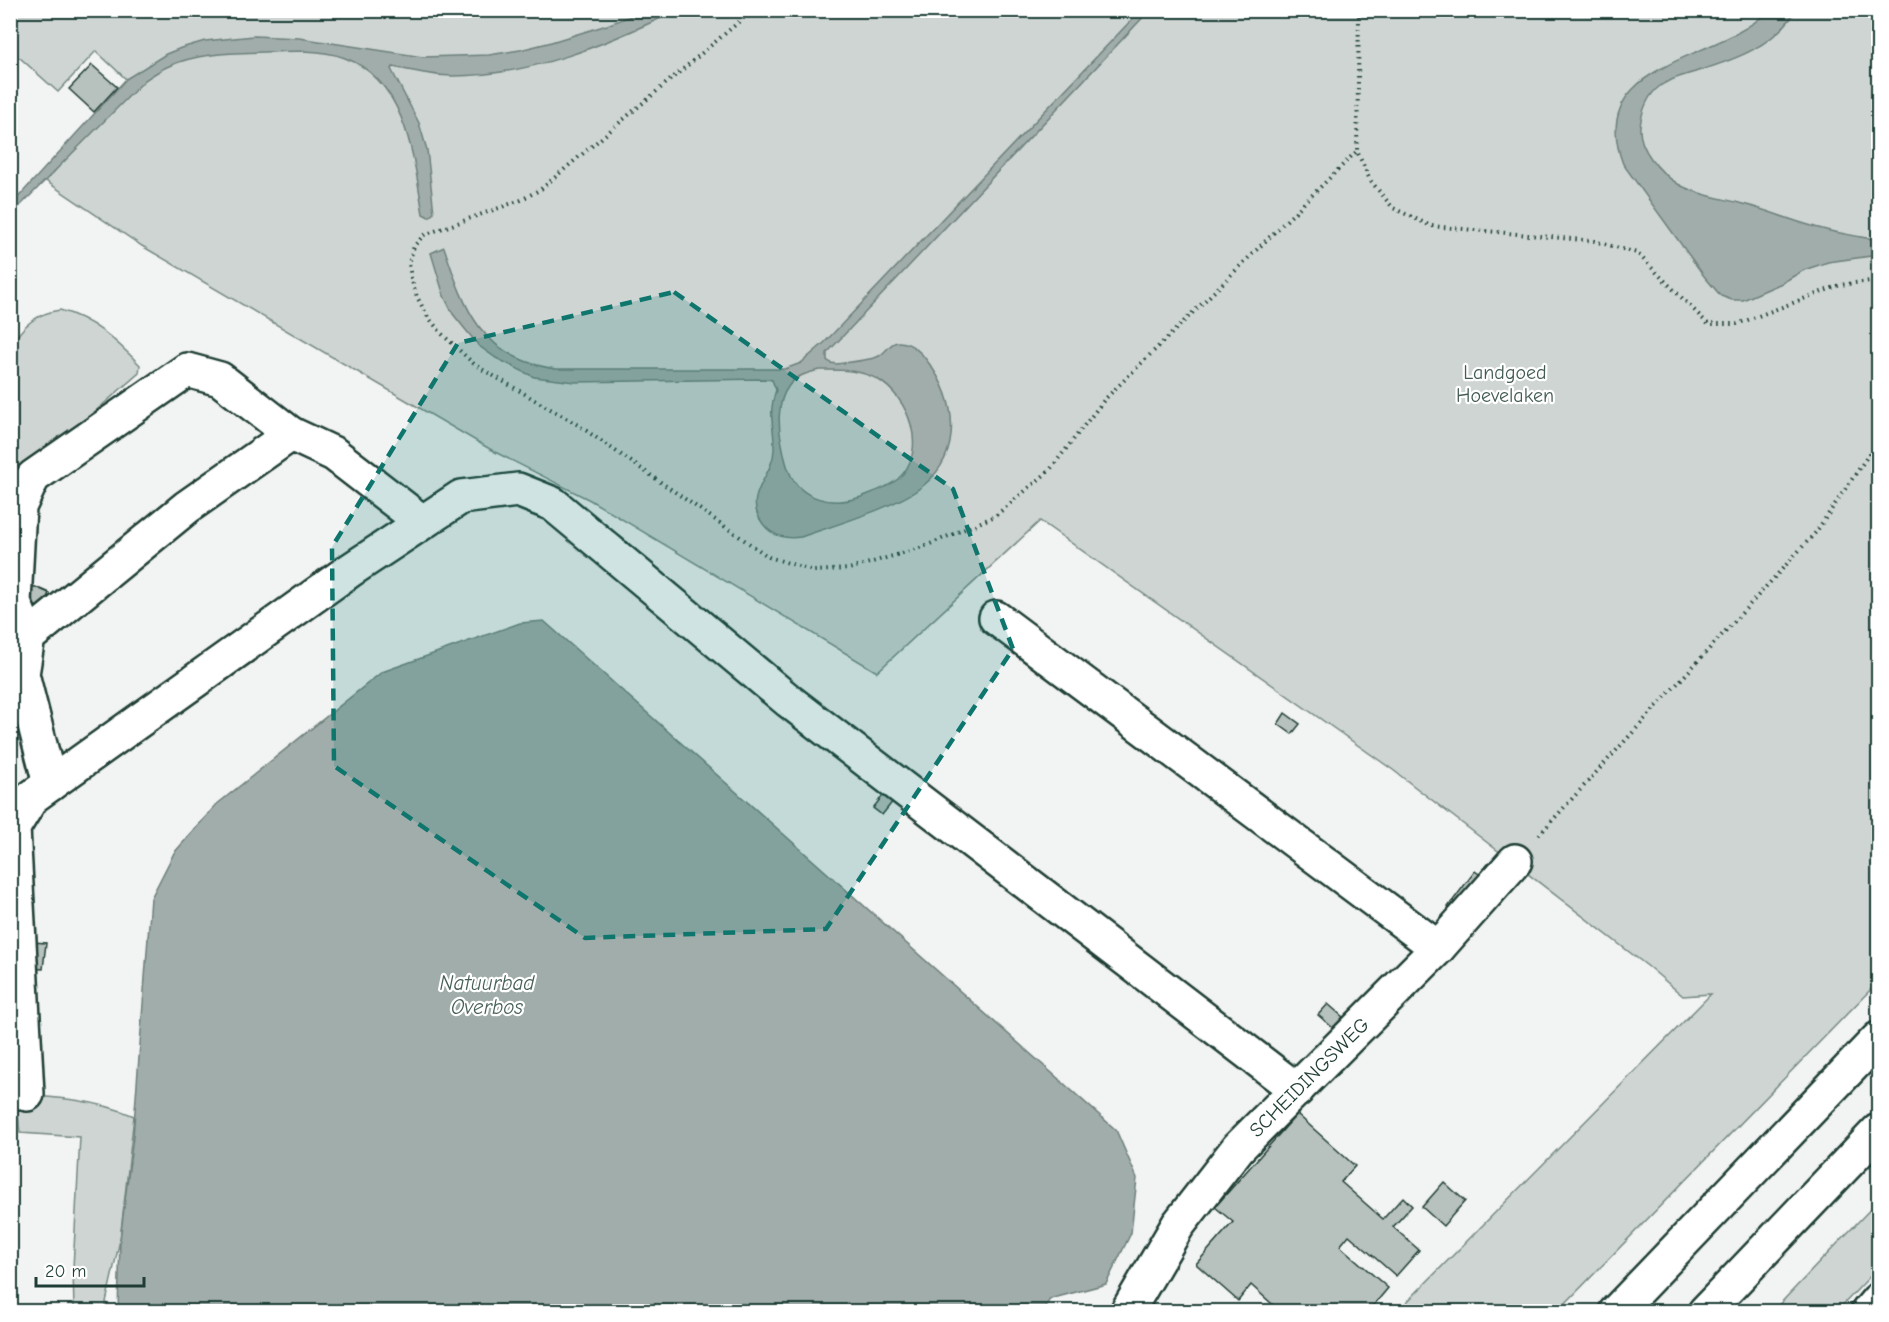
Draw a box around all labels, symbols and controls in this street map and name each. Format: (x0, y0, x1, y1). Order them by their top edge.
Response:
park label: Landgoed Hoevelaken (1456, 361, 1554, 407)
water label: Natuurbad Overbos (440, 971, 535, 1019)
street label: SCHEIDINGSWEG (1245, 1013, 1374, 1142)
scale bar (36, 1250, 144, 1288)
text: 20 m (45, 1261, 86, 1282)

